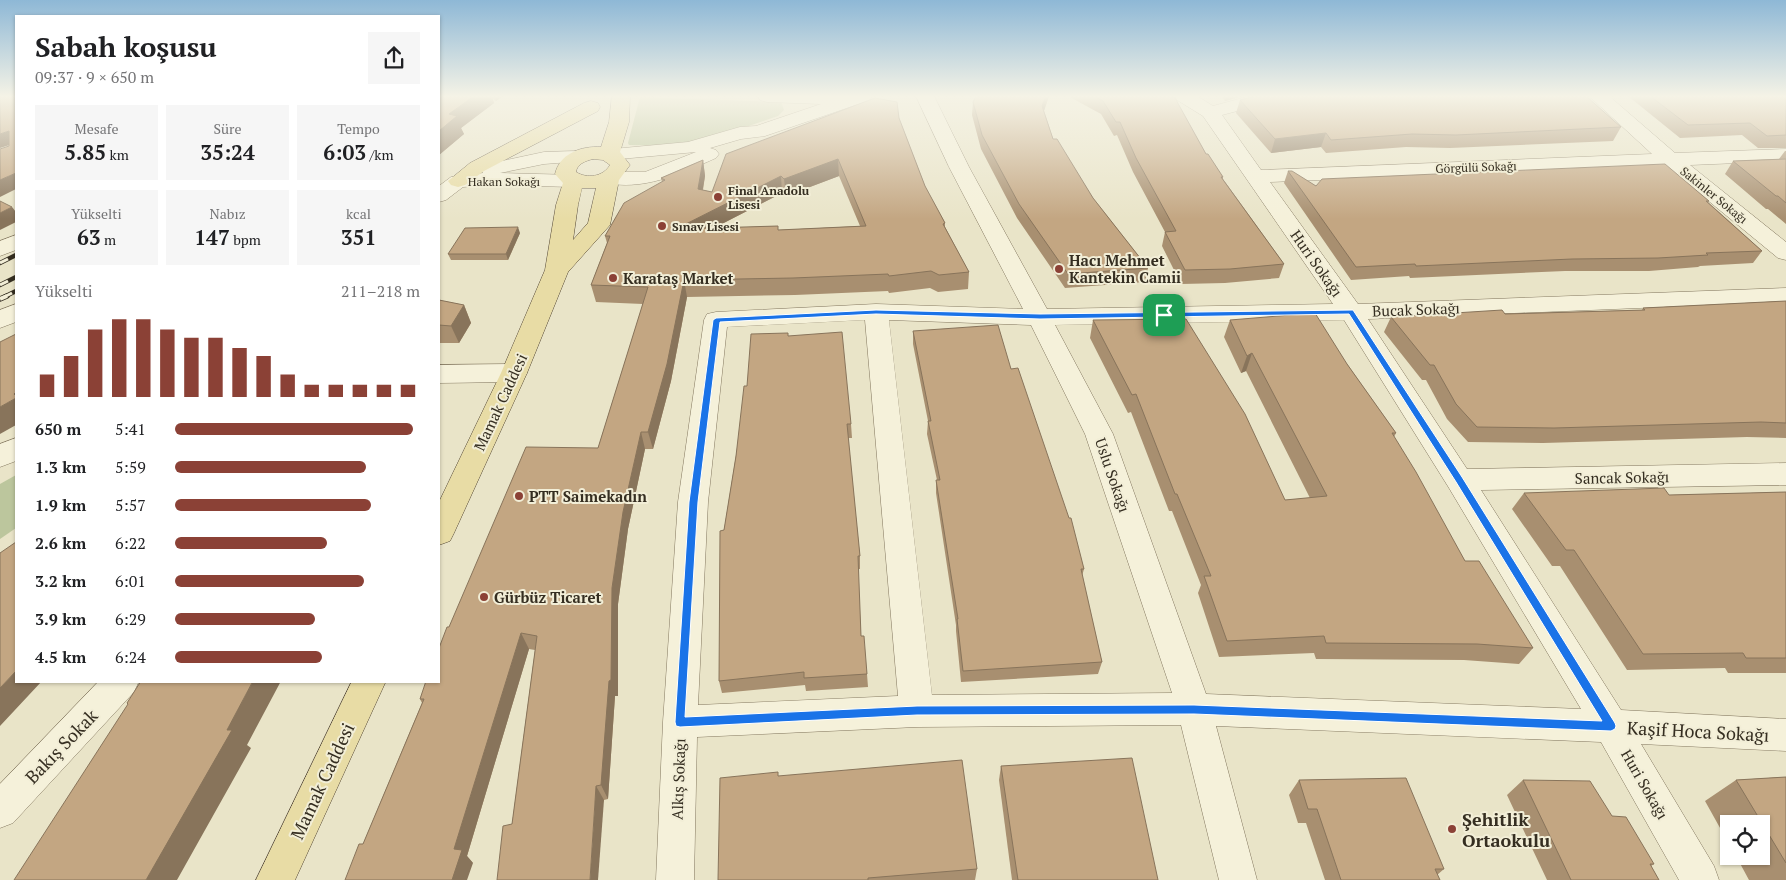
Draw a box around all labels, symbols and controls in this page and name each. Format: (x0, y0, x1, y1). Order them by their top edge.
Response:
text: Sabah koşusu (35, 28, 217, 65)
button: share (368, 32, 420, 84)
text: 09:37 · 9 × 650 m (35, 66, 154, 88)
text: Mesafe (75, 119, 118, 138)
text: Süre (214, 119, 241, 138)
text: Tempo (337, 119, 380, 138)
text: 5.85 (64, 138, 106, 166)
text: 35:24 (200, 138, 255, 166)
text: 6:03 (323, 138, 366, 166)
text: km (106, 145, 129, 164)
text: /km (366, 145, 394, 164)
street label: Görgülü Sokağı (1435, 158, 1517, 176)
street label: Sakinler Sokağı (1677, 163, 1751, 227)
street label: Hakan Sokağı (468, 174, 541, 189)
place label: Final Anadolu Lisesi (728, 183, 810, 212)
marker: Final Anadolu Lisesi (712, 191, 724, 203)
text: Yükselti (71, 204, 122, 223)
text: Nabız (210, 204, 246, 223)
text: kcal (346, 204, 371, 223)
place label: Sınav Lisesi (672, 219, 739, 234)
marker: Sınav Lisesi (656, 220, 668, 232)
text: 63 (77, 223, 101, 251)
text: 147 (194, 223, 230, 251)
text: 351 (341, 223, 376, 251)
street label: Huri Sokağı (1287, 226, 1347, 300)
text: m (101, 230, 116, 249)
text: bpm (230, 230, 261, 249)
place label: Hacı Mehmet Kantekin Camii (1069, 250, 1181, 287)
marker: Hacı Mehmet Kantekin Camii (1053, 263, 1065, 275)
place label: Karataş Market (623, 268, 733, 288)
marker: Karataş Market (607, 272, 619, 284)
text: Yükselti (35, 280, 93, 302)
text: 211–218 m (341, 280, 420, 302)
pin (1143, 294, 1185, 336)
street label: Bucak Sokağı (1372, 297, 1460, 321)
icon: arrive (1150, 301, 1178, 329)
street label: Mamak Caddesi (469, 350, 531, 454)
text: 650 m (35, 418, 81, 440)
text: 5:41 (115, 418, 146, 440)
street label: Uslu Sokağı (1091, 435, 1135, 515)
text: 1.3 km (35, 456, 86, 478)
text: 5:59 (115, 456, 146, 478)
street label: Sancak Sokağı (1575, 466, 1669, 488)
place label: PTT Saimekadın (529, 486, 647, 506)
marker: PTT Saimekadın (513, 490, 525, 502)
text: 1.9 km (35, 494, 86, 516)
text: 5:57 (115, 494, 146, 516)
text: 2.6 km (35, 532, 86, 554)
text: 6:22 (115, 532, 146, 554)
text: 3.2 km (35, 570, 86, 592)
text: 6:01 (115, 570, 146, 592)
place label: Gürbüz Ticaret (494, 587, 601, 607)
marker: Gürbüz Ticaret (478, 591, 490, 603)
text: 3.9 km (35, 608, 86, 630)
text: 6:29 (115, 608, 146, 630)
text: 4.5 km (35, 646, 86, 668)
text: 6:24 (115, 646, 146, 668)
street label: Bakış Sokak (19, 703, 103, 788)
street label: Kaşif Hoca Sokağı (1626, 715, 1770, 747)
street label: Mamak Caddesi (285, 719, 359, 843)
street label: Alkış Sokağı (667, 738, 689, 820)
street label: Huri Sokağı (1617, 745, 1673, 823)
place label: Şehitlik Ortaokulu (1462, 807, 1550, 852)
map controls (1720, 815, 1770, 865)
button: locate (1720, 815, 1770, 865)
marker: Şehitlik Ortaokulu (1446, 823, 1458, 835)

